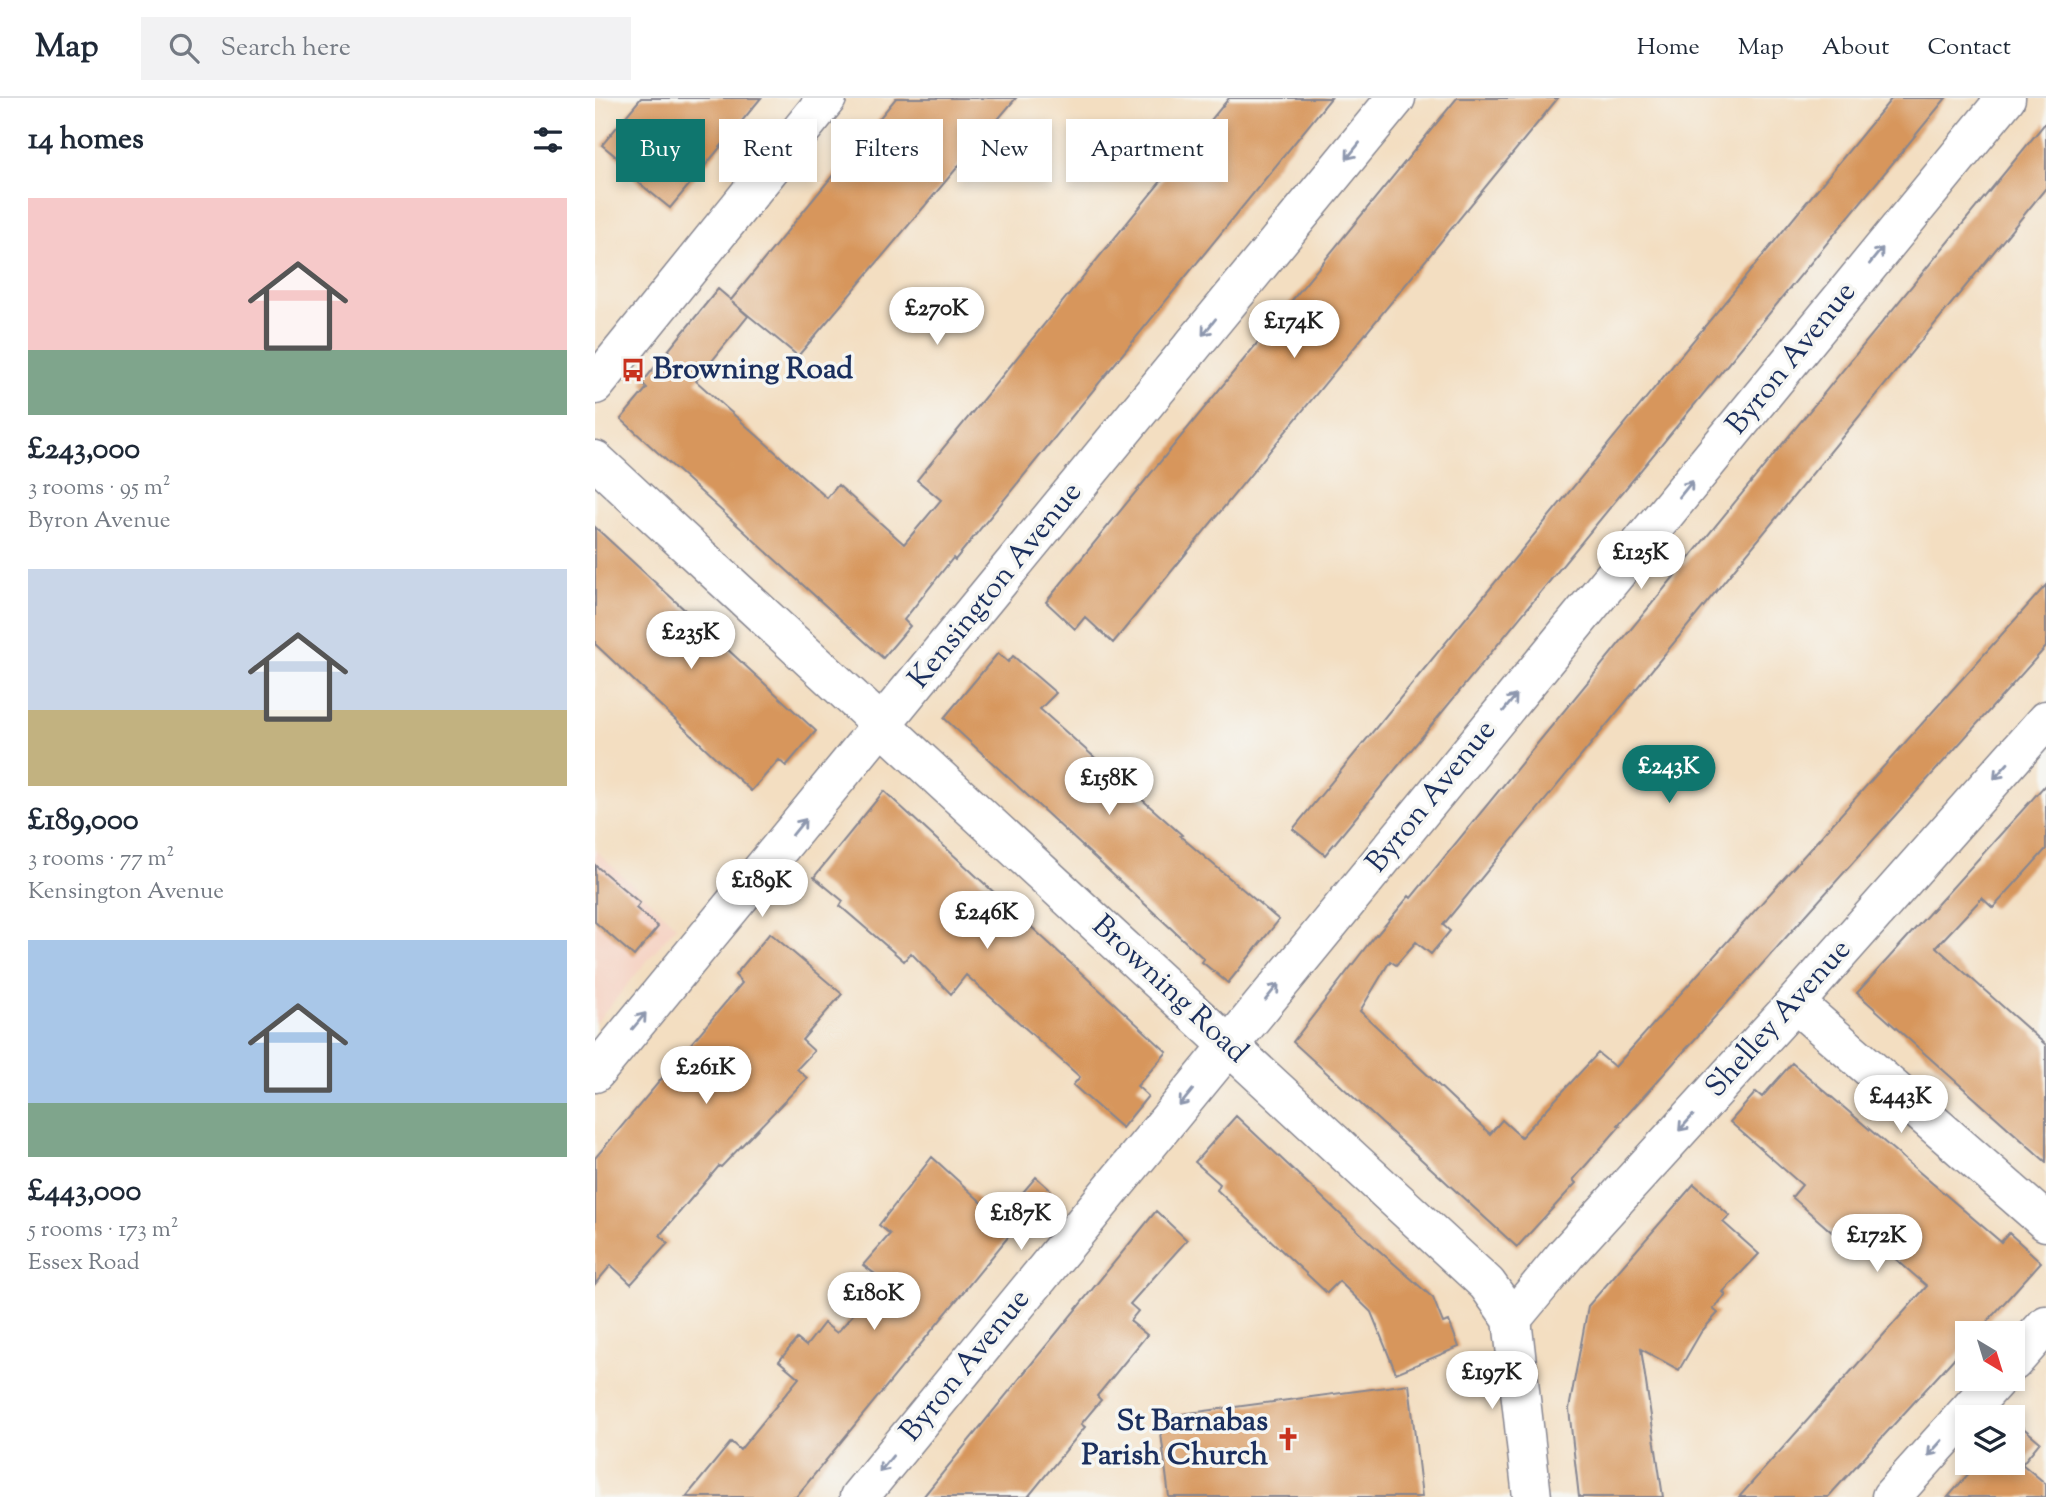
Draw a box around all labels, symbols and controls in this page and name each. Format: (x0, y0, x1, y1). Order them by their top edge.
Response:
search box (141, 17, 631, 80)
text: Map (35, 24, 99, 72)
icon: search (165, 29, 203, 67)
text: Search here (221, 30, 351, 67)
text: Home (1637, 31, 1700, 65)
text: Map (1738, 31, 1784, 65)
text: About (1822, 31, 1889, 65)
text: Contact (1927, 31, 2011, 65)
text: 14 homes (28, 119, 144, 162)
chip: Buy (616, 119, 705, 182)
chip: Rent (719, 119, 817, 182)
chip: Filters (831, 119, 943, 182)
chip: New (957, 119, 1052, 182)
chip: Apartment (1066, 119, 1228, 182)
icon: filters (529, 121, 567, 159)
one-way arrow (1345, 141, 1360, 159)
icon: home (235, 243, 361, 369)
one-way arrow (1869, 248, 1884, 266)
street label: Byron Avenue (1717, 273, 1867, 445)
pin: £270K (888, 288, 986, 347)
text: £270K (905, 293, 969, 326)
pin: £174K (1245, 300, 1343, 360)
text: £174K (1265, 306, 1323, 339)
one-way arrow (1201, 318, 1217, 336)
place label: Browning Road (653, 349, 853, 392)
bus stop icon: Browning Road (619, 356, 647, 384)
text: £243,000 (28, 429, 140, 472)
text: 3 rooms · 95 m² (28, 472, 171, 505)
street label: Kensington Avenue (899, 473, 1093, 699)
one-way arrow (1678, 481, 1693, 499)
text: Byron Avenue (28, 505, 171, 538)
pin: £125K (1592, 532, 1690, 591)
text: £125K (1613, 537, 1669, 570)
pin: £235K (642, 612, 740, 671)
icon: home (235, 614, 361, 740)
text: £235K (662, 617, 720, 650)
one-way arrow (1502, 694, 1518, 712)
street label: Byron Avenue (1357, 711, 1507, 883)
pin: £243K (1620, 746, 1718, 805)
text: £243K (1638, 751, 1700, 784)
pin: £158K (1060, 758, 1158, 817)
one-way arrow (1993, 762, 2009, 780)
text: £158K (1081, 763, 1137, 796)
text: £189,000 (28, 800, 139, 843)
one-way arrow (791, 818, 807, 836)
text: 3 rooms · 77 m² (28, 843, 174, 876)
pin: £189K (713, 860, 811, 919)
text: £189K (732, 865, 792, 898)
text: Kensington Avenue (28, 876, 224, 909)
pin: £246K (938, 892, 1036, 951)
text: £246K (955, 897, 1019, 930)
street label: Browning Road (1081, 906, 1257, 1074)
street label: Shelley Avenue (1696, 930, 1862, 1108)
one-way arrow (1265, 984, 1280, 1002)
icon: home (235, 985, 361, 1111)
one-way arrow (630, 1012, 646, 1030)
pin: £261K (657, 1046, 755, 1106)
text: £261K (676, 1052, 736, 1085)
pin: £443K (1852, 1076, 1950, 1135)
text: £443K (1870, 1081, 1932, 1114)
one-way arrow (1178, 1088, 1194, 1106)
one-way arrow (1677, 1114, 1694, 1131)
text: £443,000 (28, 1171, 141, 1214)
pin: £187K (972, 1192, 1070, 1252)
text: £187K (991, 1198, 1051, 1231)
text: 5 rooms · 173 m² (28, 1214, 179, 1247)
pin: £172K (1828, 1214, 1926, 1274)
text: £172K (1847, 1220, 1907, 1253)
text: Essex Road (28, 1247, 140, 1280)
pin: £180K (825, 1272, 923, 1332)
text: £180K (844, 1278, 904, 1311)
street label: Byron Avenue (891, 1280, 1041, 1452)
north arrow (1955, 1321, 2025, 1391)
map controls (1955, 1321, 2025, 1475)
pin: £197K (1443, 1352, 1541, 1411)
text: £197K (1462, 1357, 1522, 1390)
place label: St Barnabas Parish Church (1081, 1401, 1268, 1478)
button: layers (1955, 1405, 2025, 1475)
church icon: St Barnabas Parish Church (1274, 1425, 1302, 1453)
one-way arrow (1927, 1439, 1943, 1457)
one-way arrow (879, 1454, 894, 1472)

